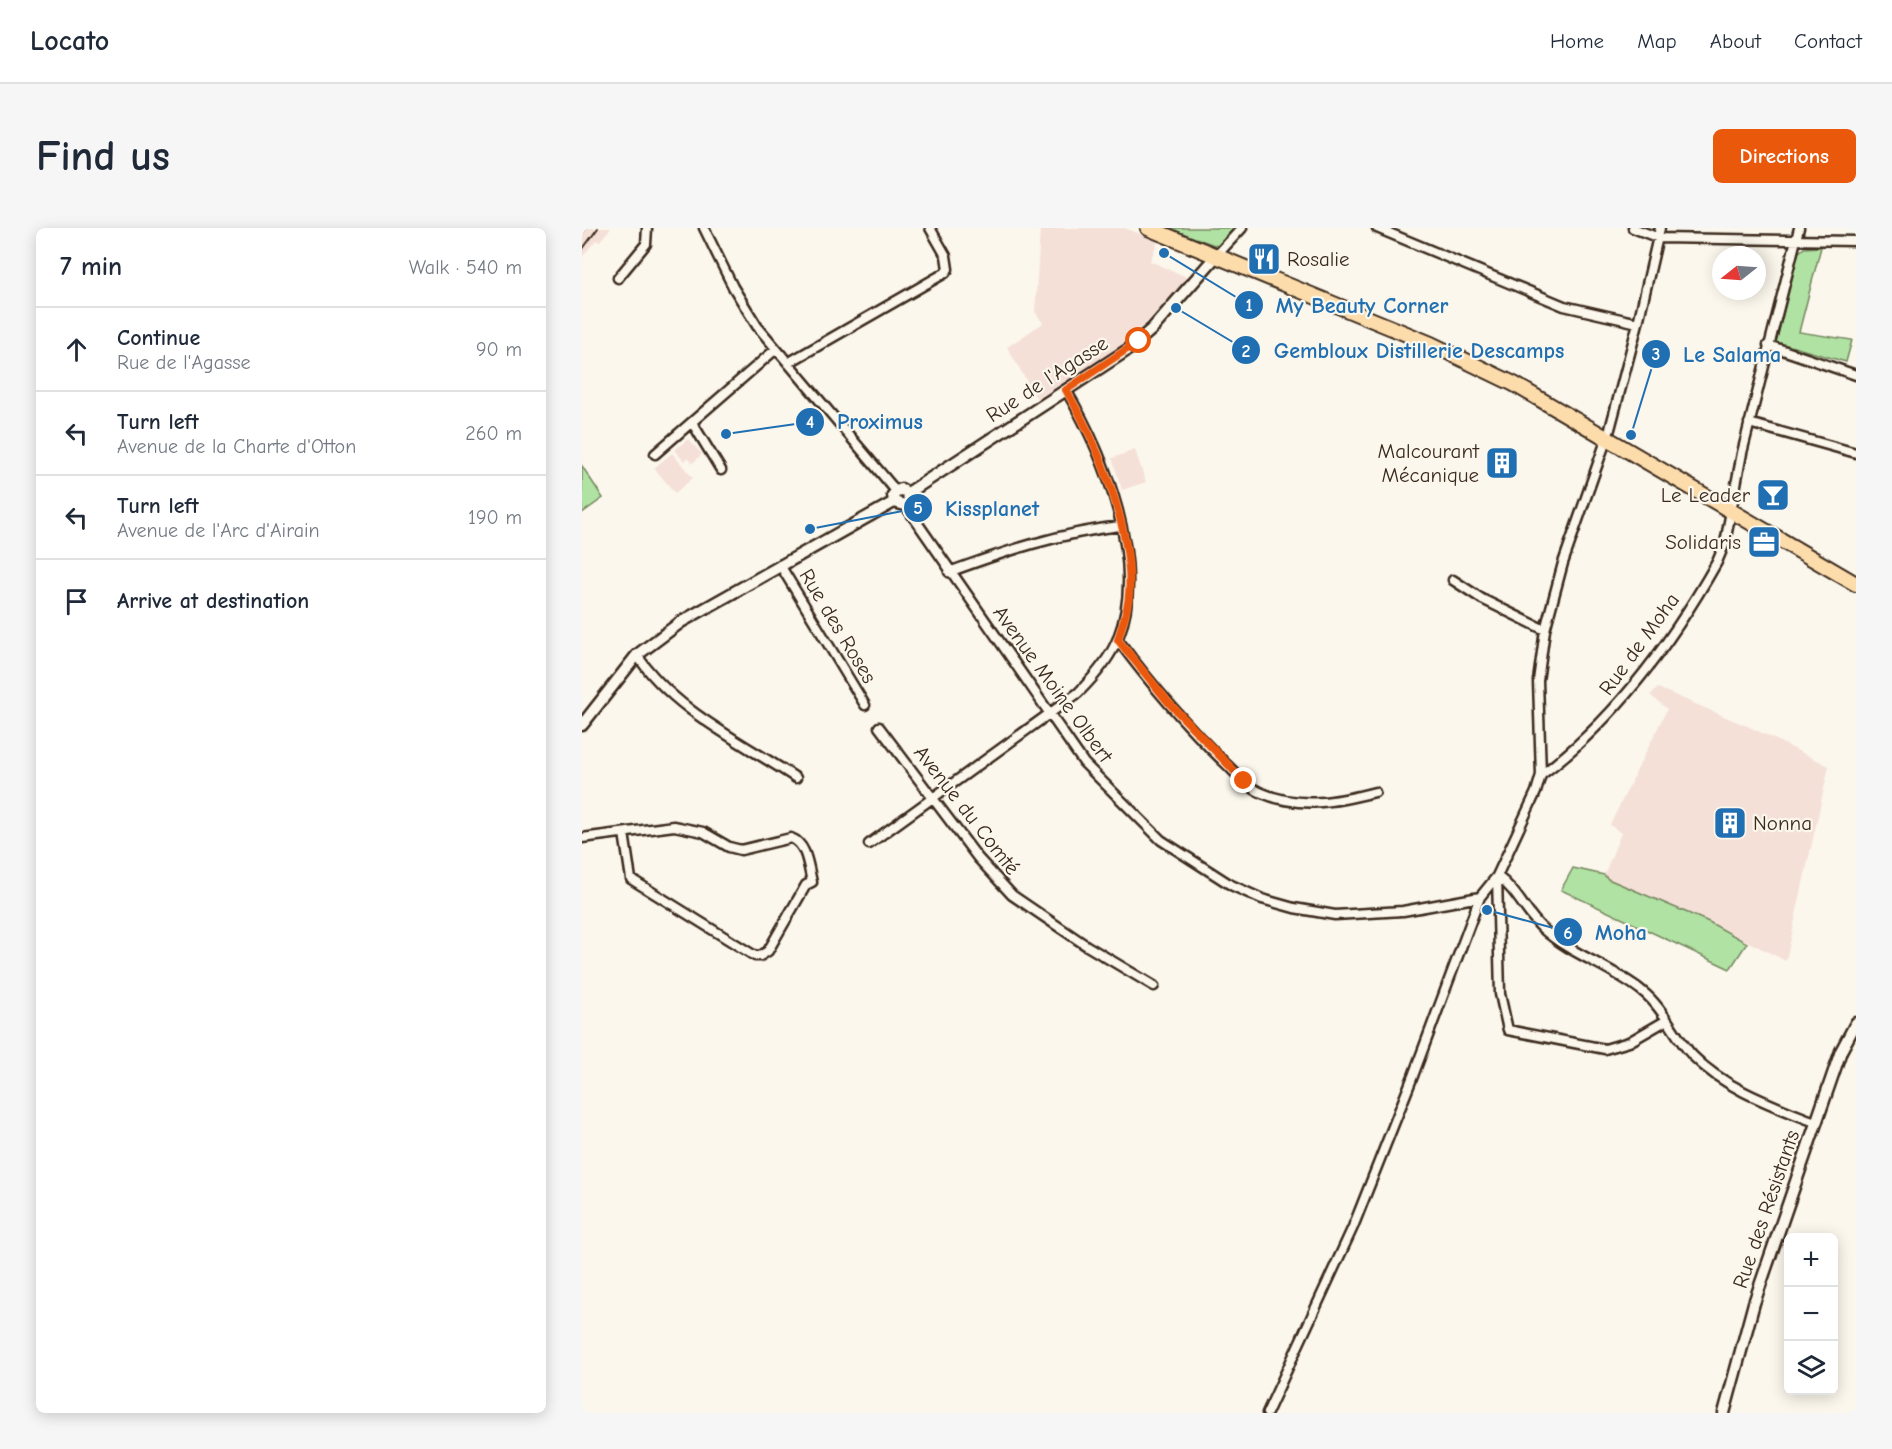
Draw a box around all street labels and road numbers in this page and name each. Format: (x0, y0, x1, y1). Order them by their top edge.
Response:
street label: Rue de l'Agasse (982, 331, 1112, 427)
street label: Rue des Roses (794, 564, 882, 688)
street label: Rue de Moha (1594, 588, 1684, 700)
street label: Avenue Moine Olbert (988, 601, 1118, 768)
street label: Avenue du Comté (909, 741, 1025, 879)
street label: Rue des Résistants (1728, 1127, 1804, 1291)

